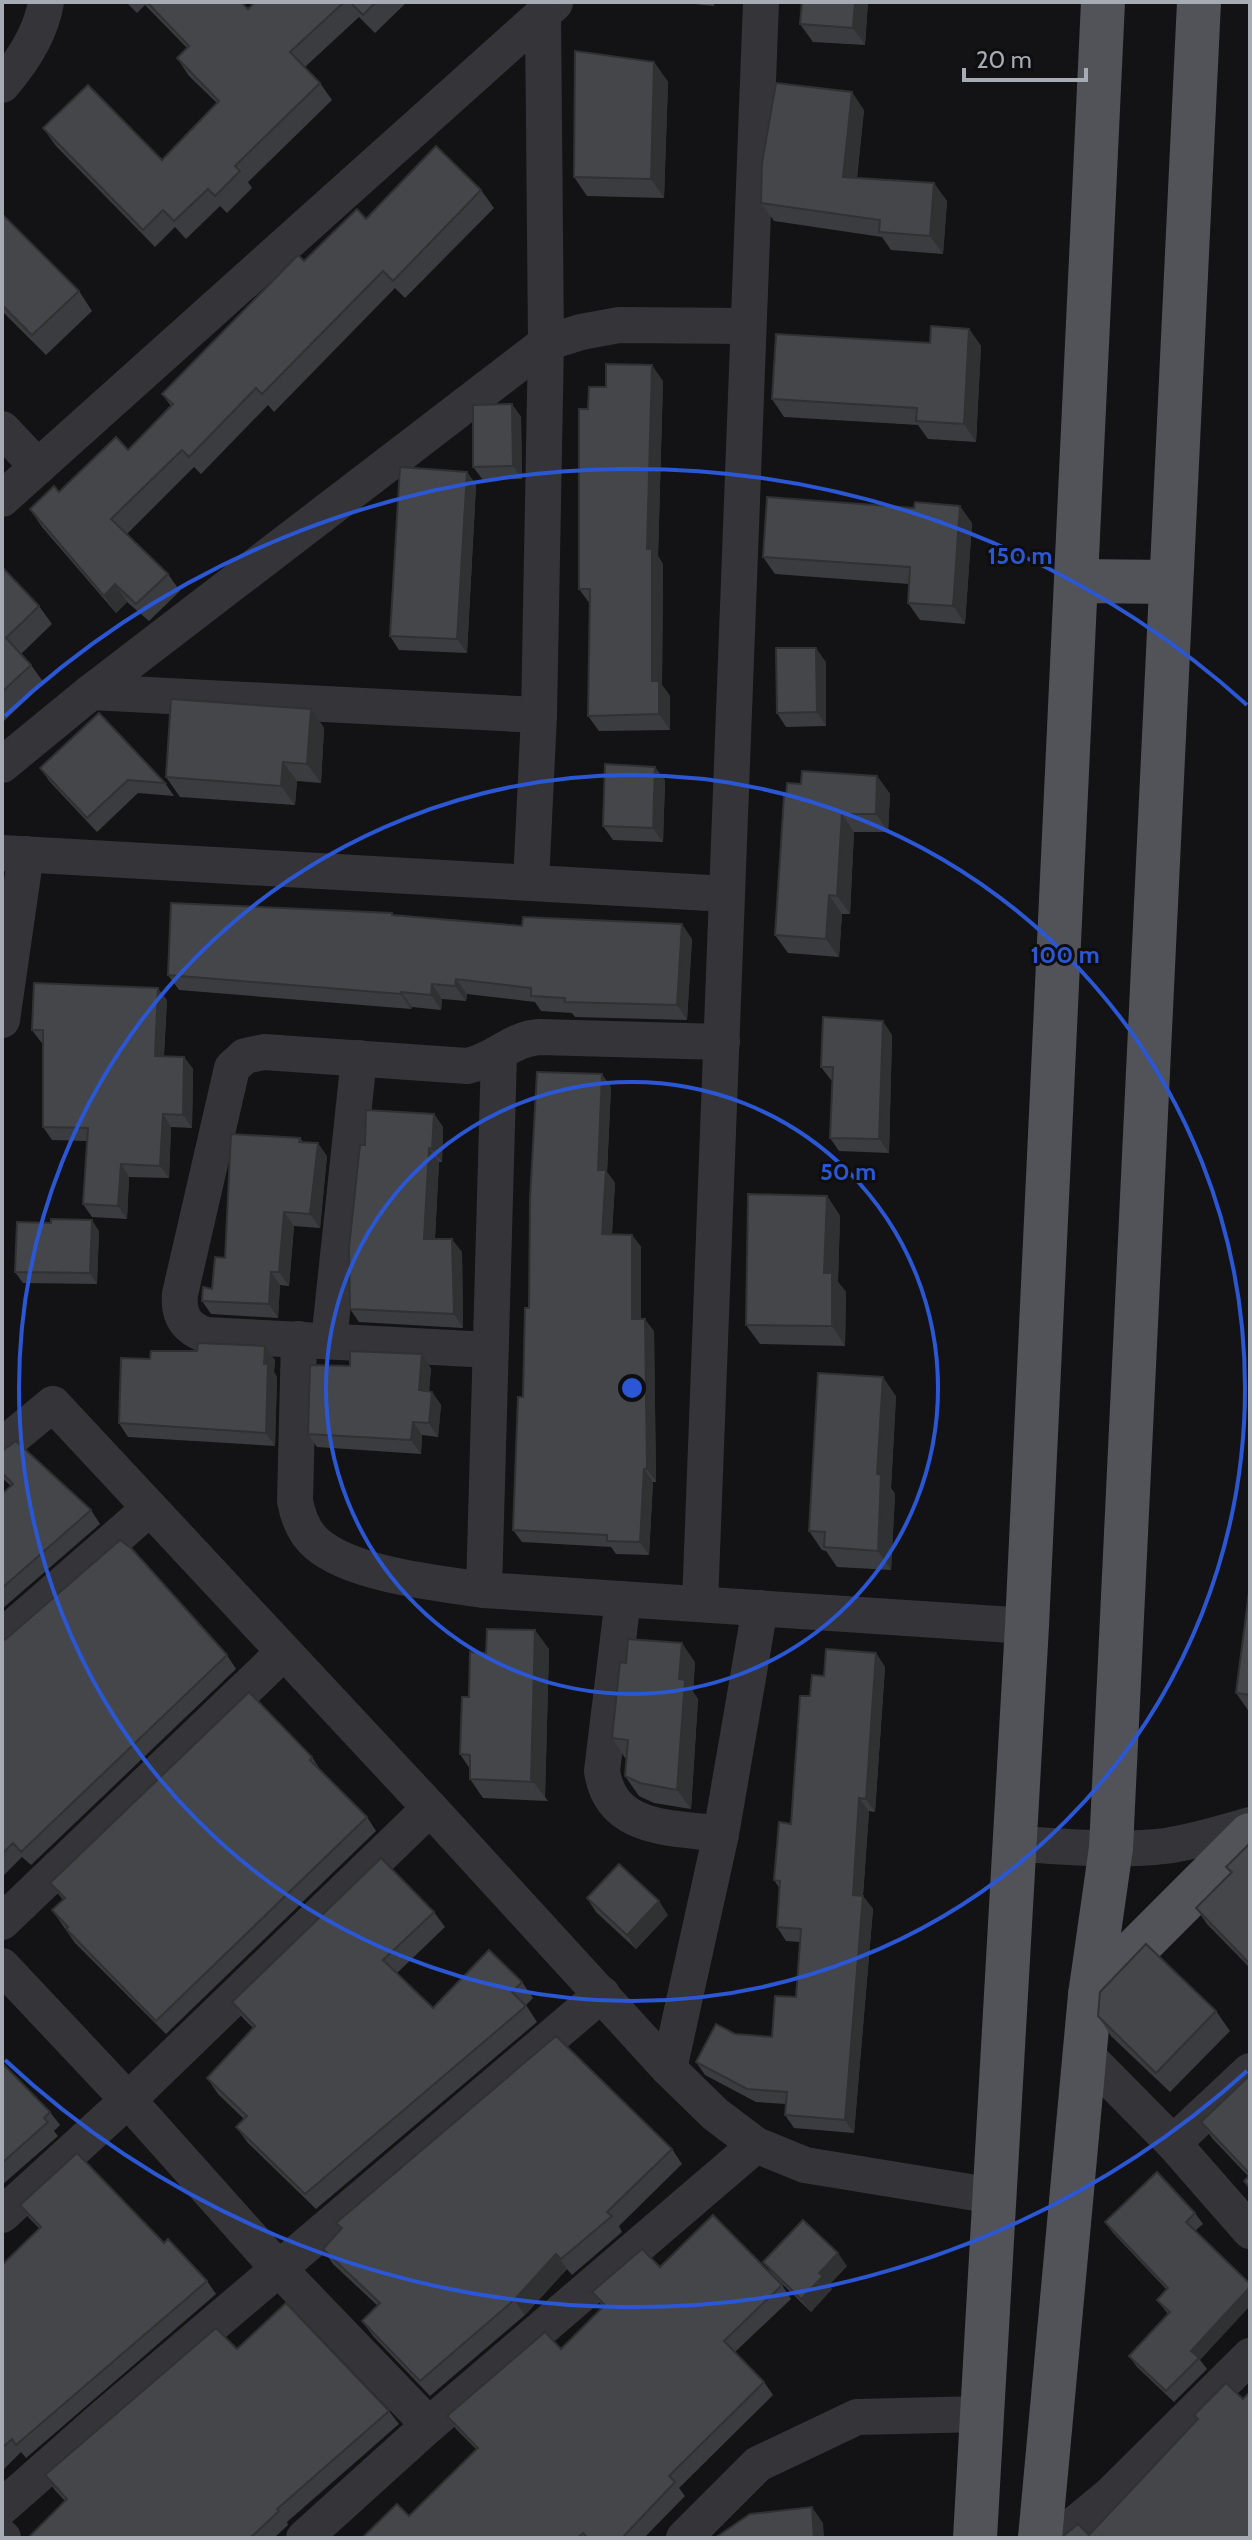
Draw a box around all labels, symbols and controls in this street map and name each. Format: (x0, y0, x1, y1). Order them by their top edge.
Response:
scale bar (964, 32, 1086, 82)
text: 20 m (976, 45, 1032, 74)
text: 150 m (988, 541, 1052, 570)
text: 100 m (1030, 940, 1100, 969)
text: 50 m (820, 1157, 876, 1186)
centre of rings (618, 1374, 646, 1402)

